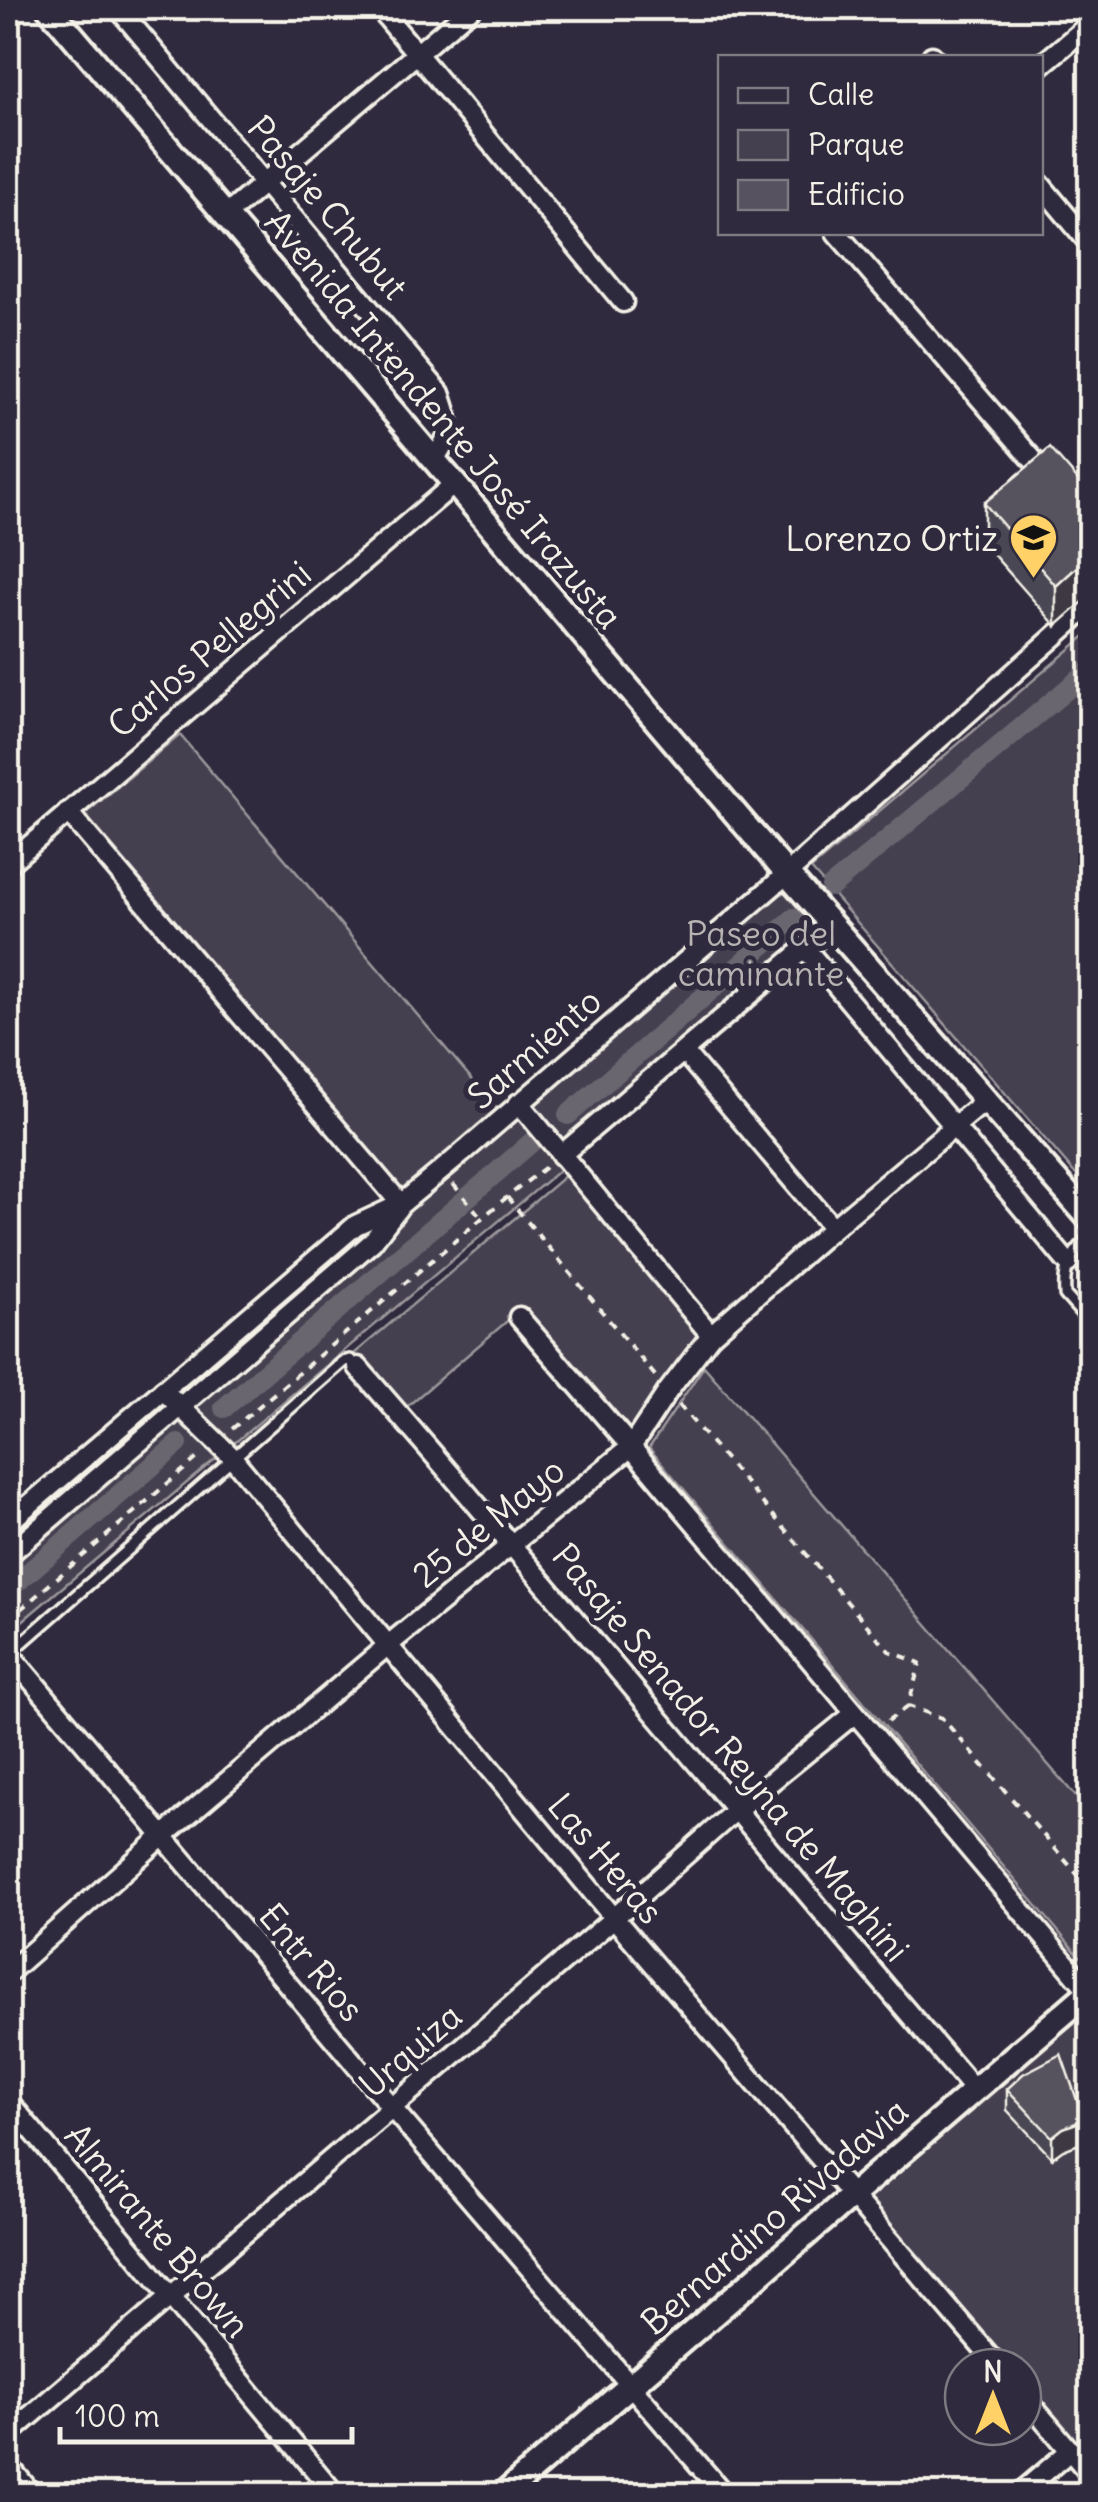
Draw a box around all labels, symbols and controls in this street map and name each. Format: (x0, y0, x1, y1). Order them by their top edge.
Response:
legend (718, 55, 1043, 235)
text: Calle (808, 75, 874, 113)
street label: Pasaje Chubut (238, 106, 418, 308)
text: Parque (808, 125, 904, 163)
text: Edificio (808, 175, 905, 213)
street label: Avenida Intendente José Irazusta (256, 201, 632, 637)
school or university icon: Lorenzo Ortiz (1007, 512, 1059, 580)
place label: Lorenzo Ortiz (785, 516, 998, 560)
street label: Carlos Pellegrini (98, 551, 320, 747)
park label: Paseo del caminante (678, 911, 844, 995)
street label: Sarmiento (458, 978, 610, 1118)
street label: 25 de Mayo (403, 1447, 573, 1597)
street label: Pasaje Senador Reyna de Maghini (543, 1534, 919, 1970)
street label: Las Heras (539, 1784, 673, 1932)
street label: Entr Rios (250, 1894, 374, 2030)
street label: Urquiza (350, 1994, 470, 2106)
street label: Bernardino Rivadavia (632, 2088, 916, 2344)
street label: Almirante Brown (56, 2114, 260, 2346)
north arrow (943, 2347, 1043, 2447)
text: N (983, 2354, 1003, 2390)
scale bar (60, 2382, 352, 2444)
text: 100 m (75, 2397, 160, 2435)

